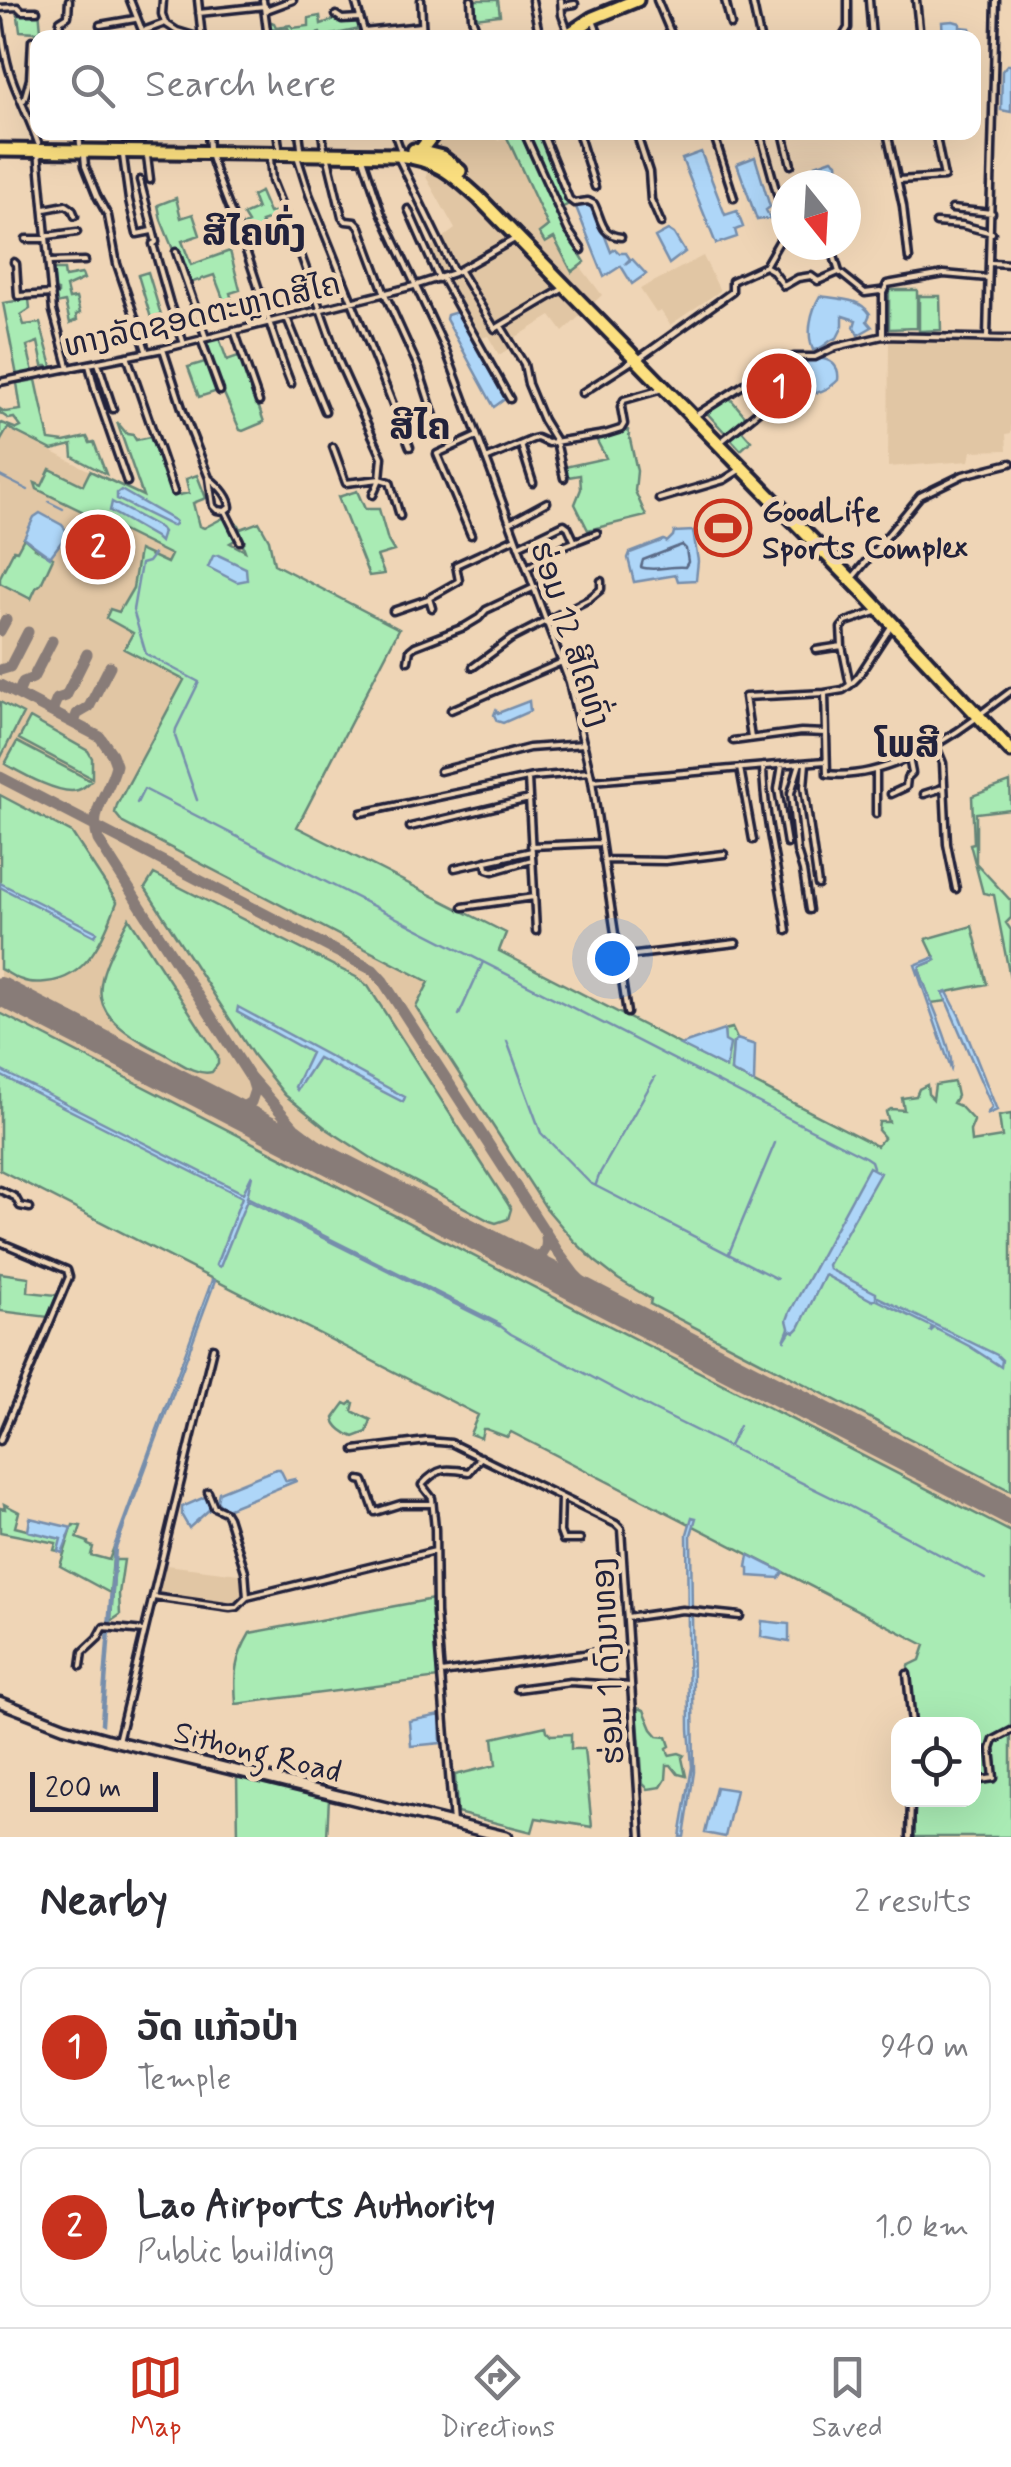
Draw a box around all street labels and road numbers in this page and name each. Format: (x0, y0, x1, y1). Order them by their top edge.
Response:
street label: ທາງລັດຊອດຕະຫຼາດສີໄຄ (60, 264, 345, 368)
street label: ຮ່ອມ 12 ສີໄຄທົ່ງ (519, 535, 622, 733)
street label: ຮ່ອມ 1 ດົງນາທອງ (583, 1556, 635, 1766)
street label: Sithong Road (169, 1712, 346, 1797)

